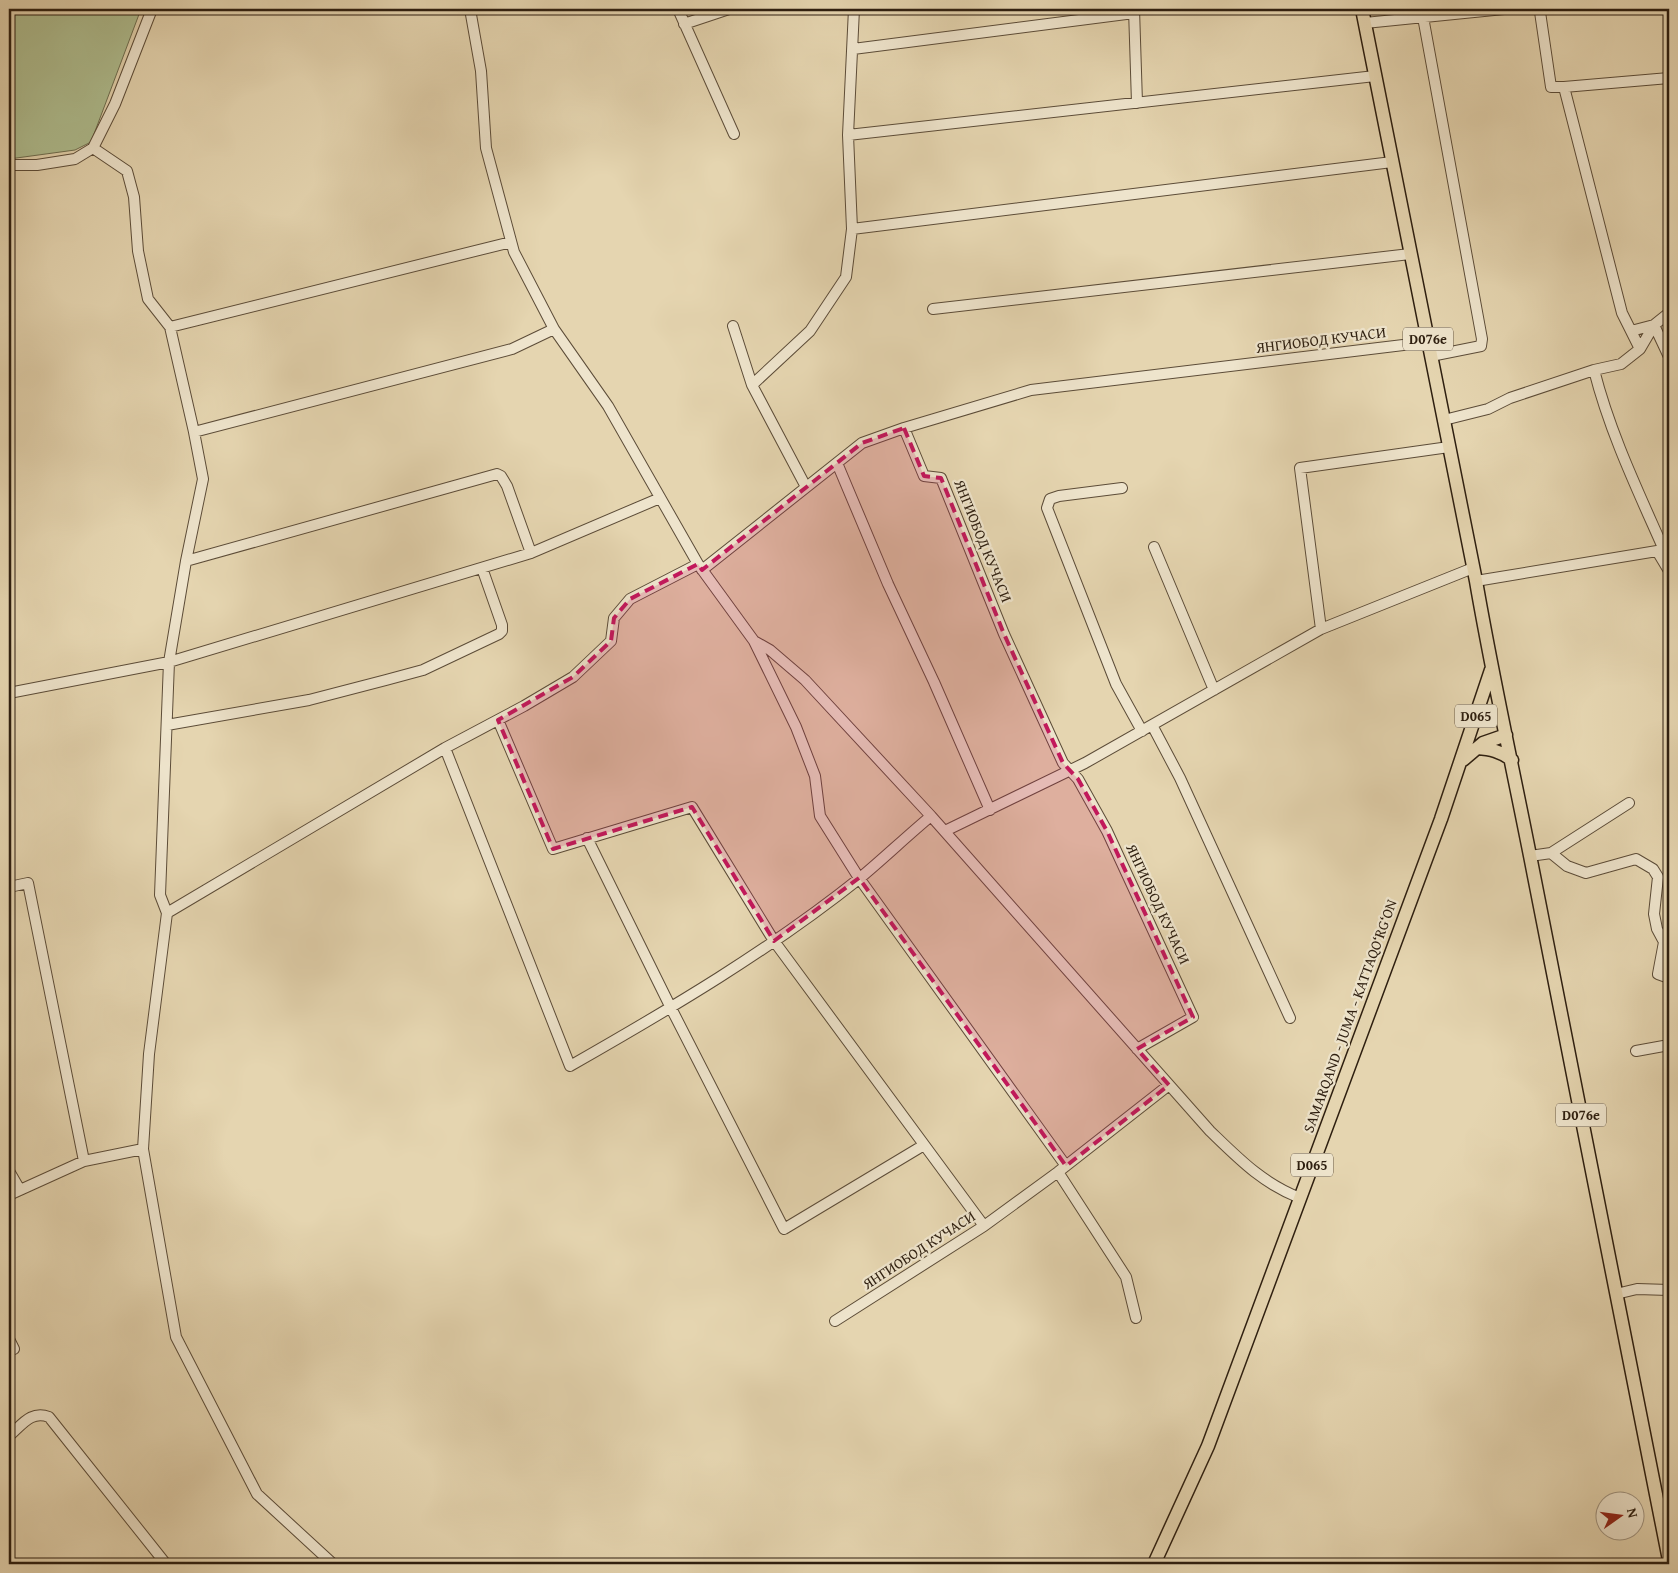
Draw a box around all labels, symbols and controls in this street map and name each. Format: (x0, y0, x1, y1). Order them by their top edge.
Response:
street label: ЯНГИОБОД КУЧАСИ (1254, 321, 1387, 358)
road number: D076e (1403, 328, 1453, 350)
street label: ЯНГИОБОД КУЧАСИ (949, 475, 1018, 605)
road number: D065 (1455, 704, 1497, 728)
street label: ЯНГИОБОД КУЧАСИ (1121, 839, 1196, 967)
street label: SAMARQAND - JUMA - KATTAQO‘RG‘ON (1297, 896, 1402, 1135)
road number: D076e (1556, 1104, 1606, 1126)
road number: D065 (1291, 1154, 1333, 1176)
street label: ЯНГИОБОД КУЧАСИ (857, 1205, 979, 1295)
north arrow (1596, 1490, 1646, 1540)
text: N (1622, 1506, 1644, 1520)

